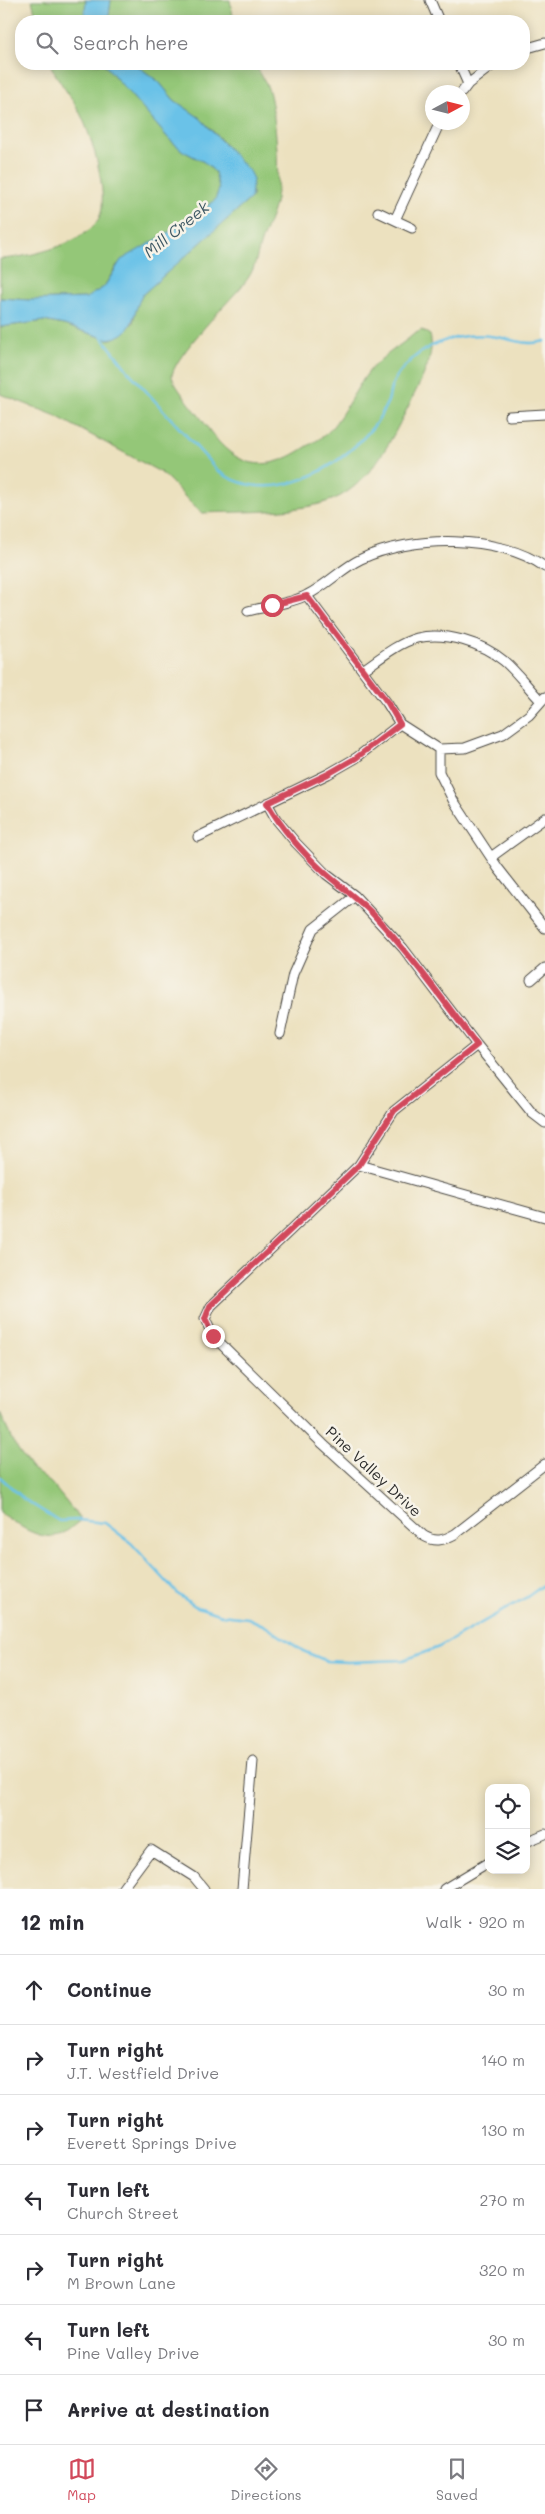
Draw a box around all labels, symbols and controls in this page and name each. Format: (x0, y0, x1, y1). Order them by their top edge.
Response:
search box (15, 15, 530, 70)
icon: search (33, 29, 61, 57)
text: Search here (73, 30, 189, 55)
north arrow (425, 85, 470, 130)
water label: Mill Creek (139, 196, 214, 262)
route start (261, 594, 284, 617)
route end (202, 1325, 225, 1348)
street label: Pine Valley Drive (322, 1421, 426, 1521)
map controls (485, 1784, 530, 1874)
button: locate (485, 1784, 530, 1829)
button: layers (485, 1829, 530, 1874)
text: 12 min (20, 1908, 84, 1935)
text: Walk · 920 m (425, 1911, 525, 1932)
icon: ahead (20, 1976, 48, 2004)
text: Continue (67, 1977, 152, 2002)
text: 30 m (488, 1979, 525, 2000)
text: Turn right (67, 2037, 164, 2062)
icon: right (20, 2046, 48, 2074)
text: 140 m (481, 2049, 525, 2070)
text: J.T. Westfield Drive (67, 2062, 219, 2083)
text: Turn right (67, 2107, 164, 2132)
icon: right (20, 2116, 48, 2144)
text: 130 m (481, 2119, 525, 2140)
text: Everett Springs Drive (67, 2132, 237, 2153)
text: Turn left (67, 2177, 150, 2202)
icon: left (20, 2186, 48, 2214)
text: 270 m (479, 2189, 525, 2210)
text: Church Street (67, 2202, 179, 2223)
text: Turn right (67, 2247, 164, 2272)
icon: right (20, 2256, 48, 2284)
text: 320 m (479, 2259, 525, 2280)
text: M Brown Lane (67, 2272, 176, 2293)
text: Turn left (67, 2317, 150, 2342)
icon: left (20, 2326, 48, 2354)
text: 30 m (488, 2329, 525, 2350)
text: Pine Valley Drive (67, 2342, 200, 2363)
icon: arrive (20, 2396, 48, 2424)
text: Arrive at destination (67, 2397, 270, 2422)
tab: Map (67, 2455, 96, 2504)
tab: Directions (230, 2455, 302, 2504)
tab: Saved (436, 2455, 478, 2504)

